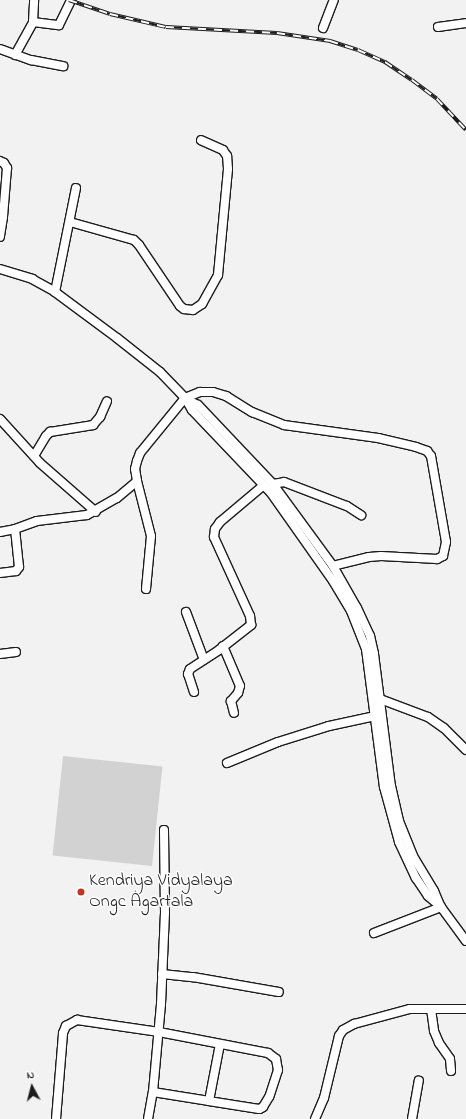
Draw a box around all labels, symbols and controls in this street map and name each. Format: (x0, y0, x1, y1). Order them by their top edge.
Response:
place label: Kendriya Vidyalaya Ongc Agartala (89, 871, 233, 914)
marker: Kendriya Vidyalaya Ongc Agartala (76, 887, 86, 897)
north arrow (12, 1067, 52, 1107)
text: N (26, 1067, 35, 1083)

